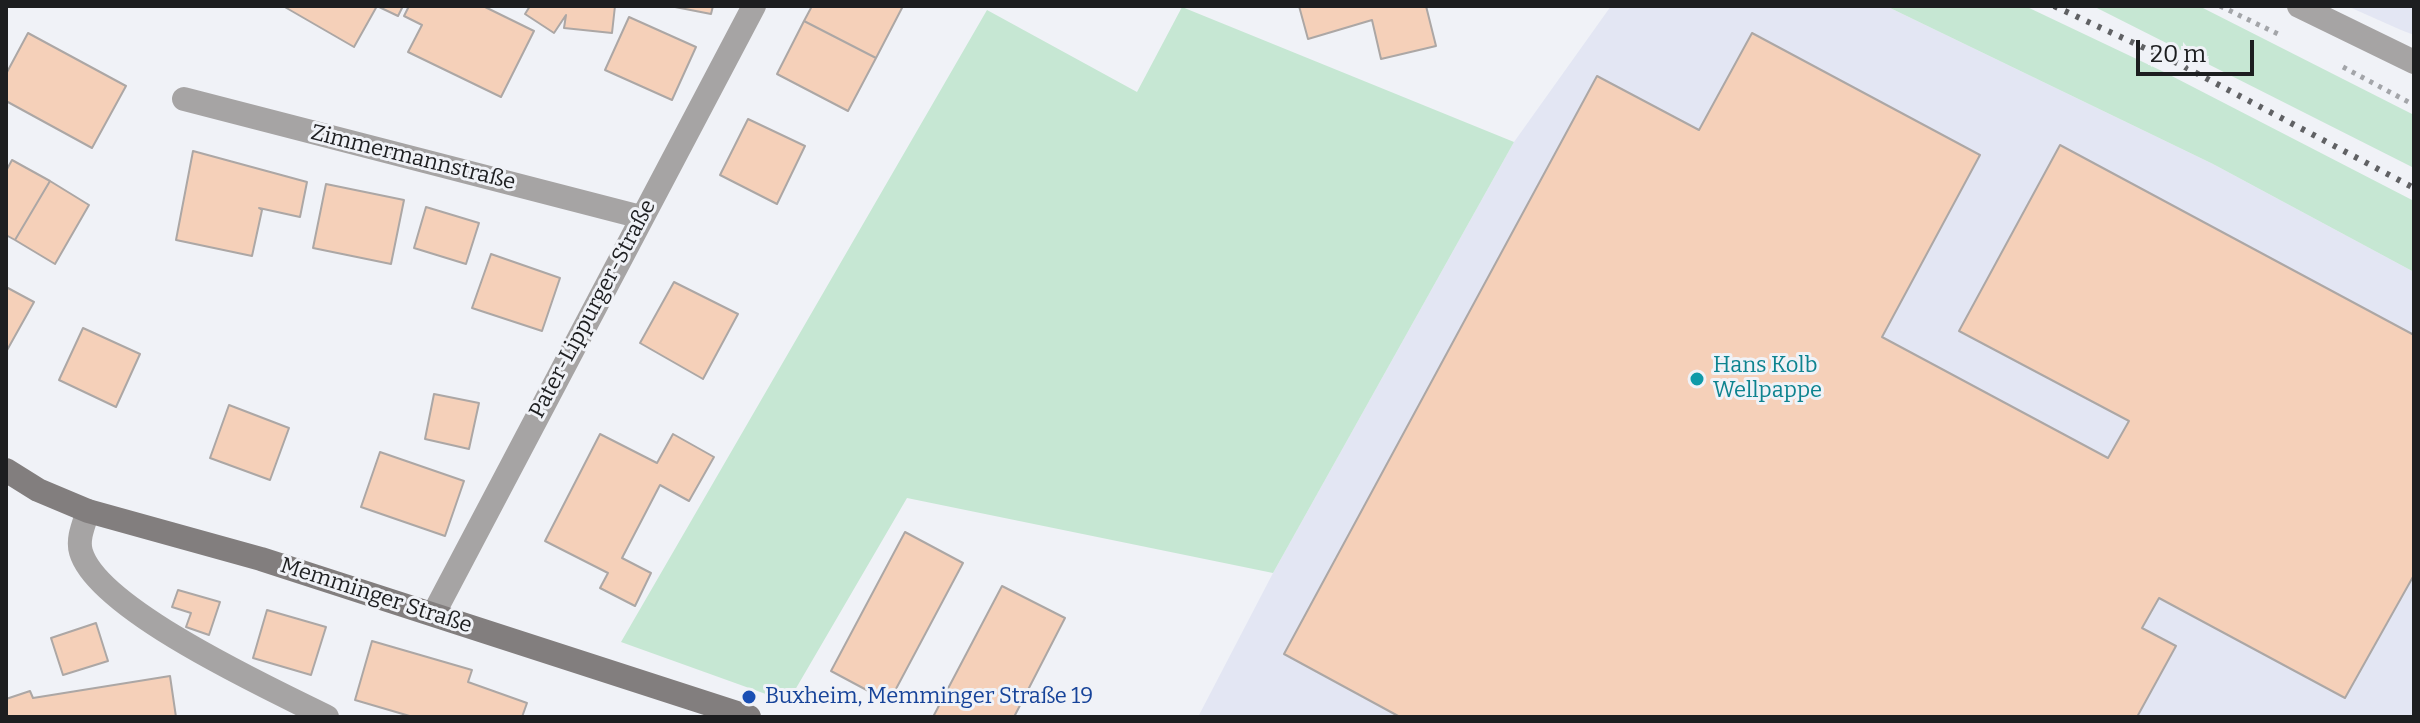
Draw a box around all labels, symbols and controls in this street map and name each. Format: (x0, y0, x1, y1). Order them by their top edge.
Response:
scale bar (2140, 24, 2258, 74)
text: 20 m (2150, 40, 2206, 68)
street label: Zimmermannstraße (308, 120, 518, 196)
street label: Pater-Lippurger-Straße (524, 195, 662, 423)
place label: Hans Kolb Wellpappe (1713, 353, 1822, 404)
marker: Hans Kolb Wellpappe (1688, 370, 1706, 388)
street label: Memminger Straße (277, 553, 475, 639)
place label: Buxheim, Memminger Straße 19 (765, 684, 1093, 710)
marker: Buxheim, Memminger Straße 19 (740, 688, 758, 706)

